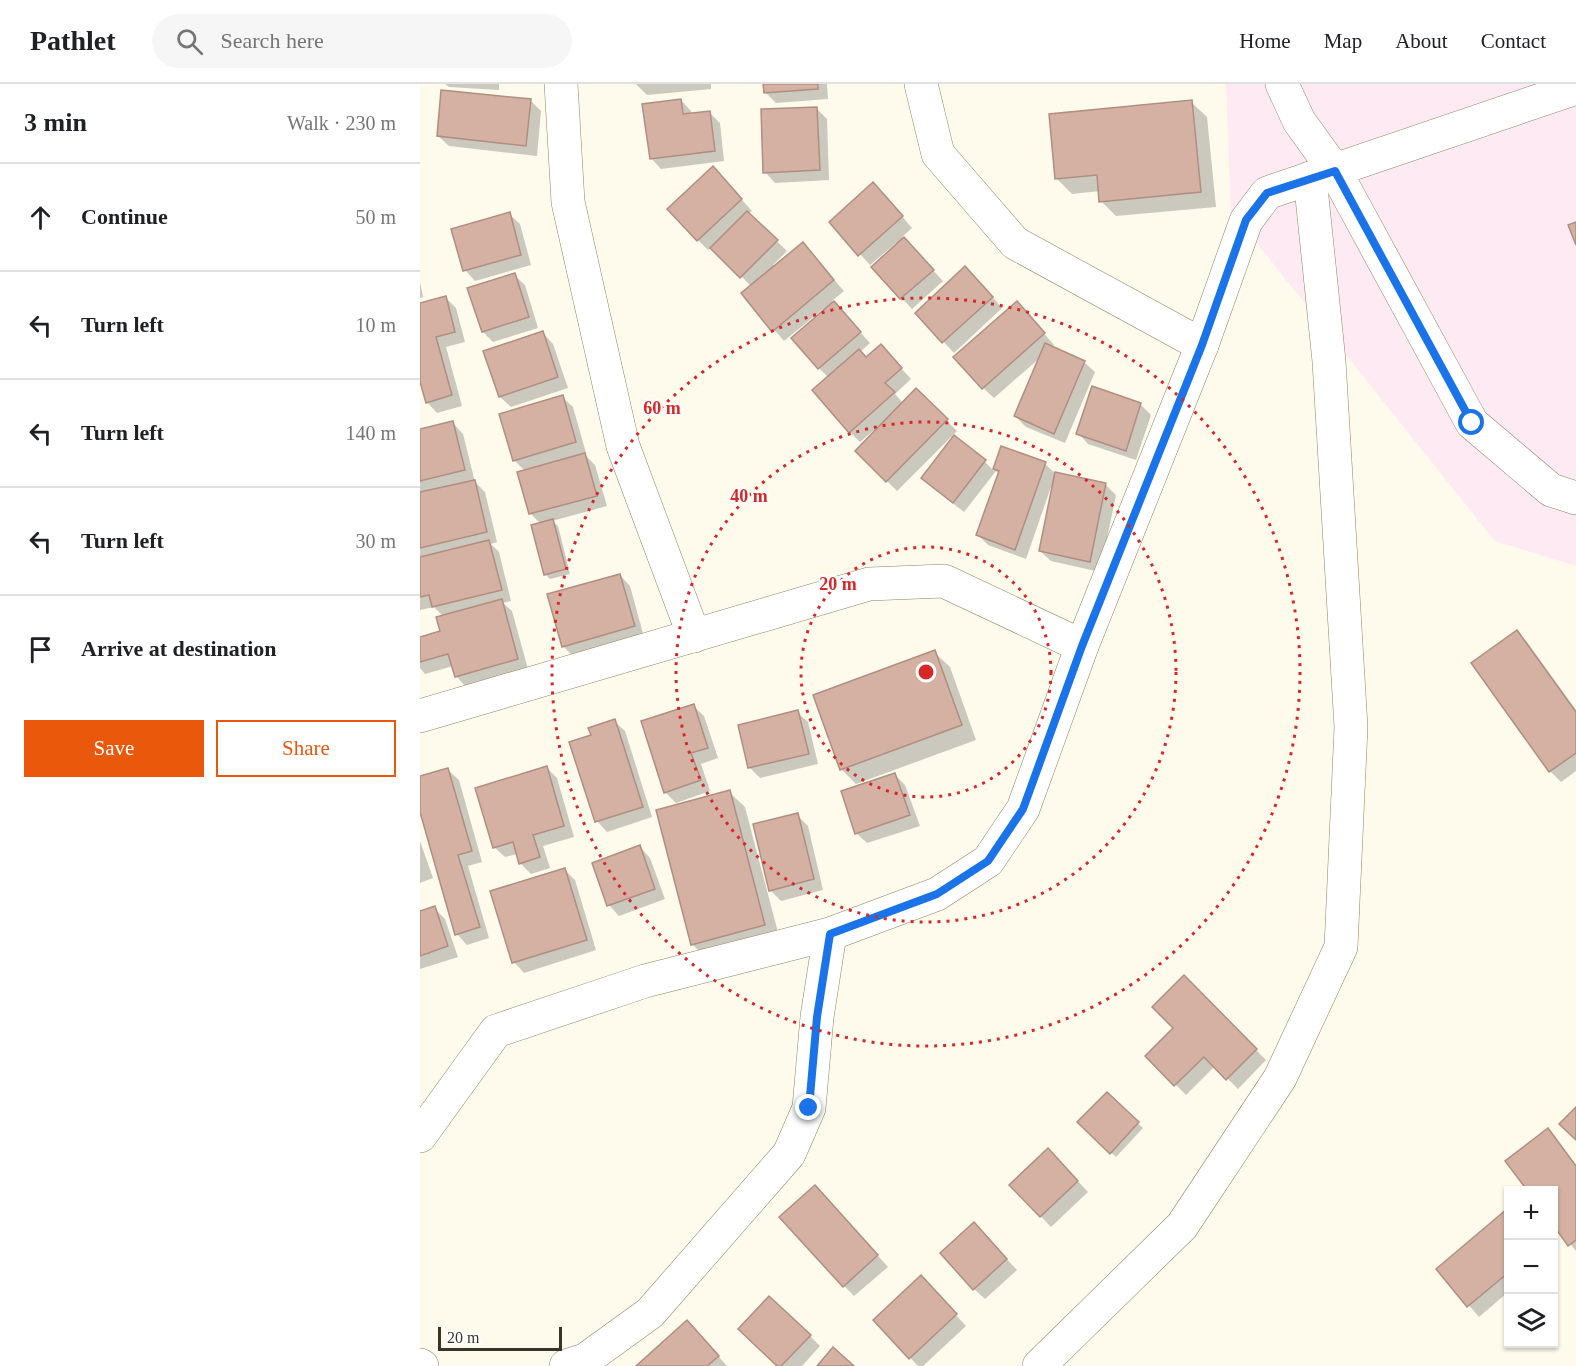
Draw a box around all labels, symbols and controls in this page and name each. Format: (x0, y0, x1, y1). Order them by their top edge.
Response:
search box (152, 14, 572, 68)
text: Pathlet (30, 25, 116, 56)
icon: search (173, 25, 206, 58)
text: Search here (221, 28, 324, 53)
text: Home (1239, 29, 1291, 53)
text: Map (1324, 29, 1362, 53)
text: About (1395, 29, 1448, 53)
text: Contact (1481, 29, 1546, 53)
text: 3 min (24, 108, 87, 137)
text: Walk · 230 m (287, 112, 396, 134)
icon: ahead (24, 201, 57, 234)
text: Continue (81, 204, 168, 229)
text: 50 m (355, 206, 396, 228)
icon: left (24, 309, 57, 342)
text: Turn left (81, 312, 164, 337)
text: 10 m (355, 314, 396, 336)
text: 60 m (643, 398, 681, 418)
route start (1458, 409, 1484, 435)
icon: left (24, 417, 57, 450)
text: Turn left (81, 420, 164, 445)
text: 140 m (345, 422, 396, 444)
text: 40 m (730, 486, 768, 506)
icon: left (24, 525, 57, 558)
text: Turn left (81, 528, 164, 553)
text: 30 m (355, 530, 396, 552)
text: 20 m (819, 574, 857, 594)
icon: arrive (24, 633, 57, 666)
text: Arrive at destination (81, 636, 277, 661)
centre of rings (916, 662, 936, 682)
button: Save (24, 720, 204, 777)
button: Share (216, 720, 396, 777)
route end (795, 1094, 821, 1120)
map controls (1504, 1186, 1558, 1348)
button: + (1504, 1186, 1558, 1240)
button: − (1504, 1240, 1558, 1294)
button: layers (1504, 1294, 1558, 1348)
scale bar (438, 1324, 562, 1352)
text: 20 m (447, 1329, 479, 1346)

